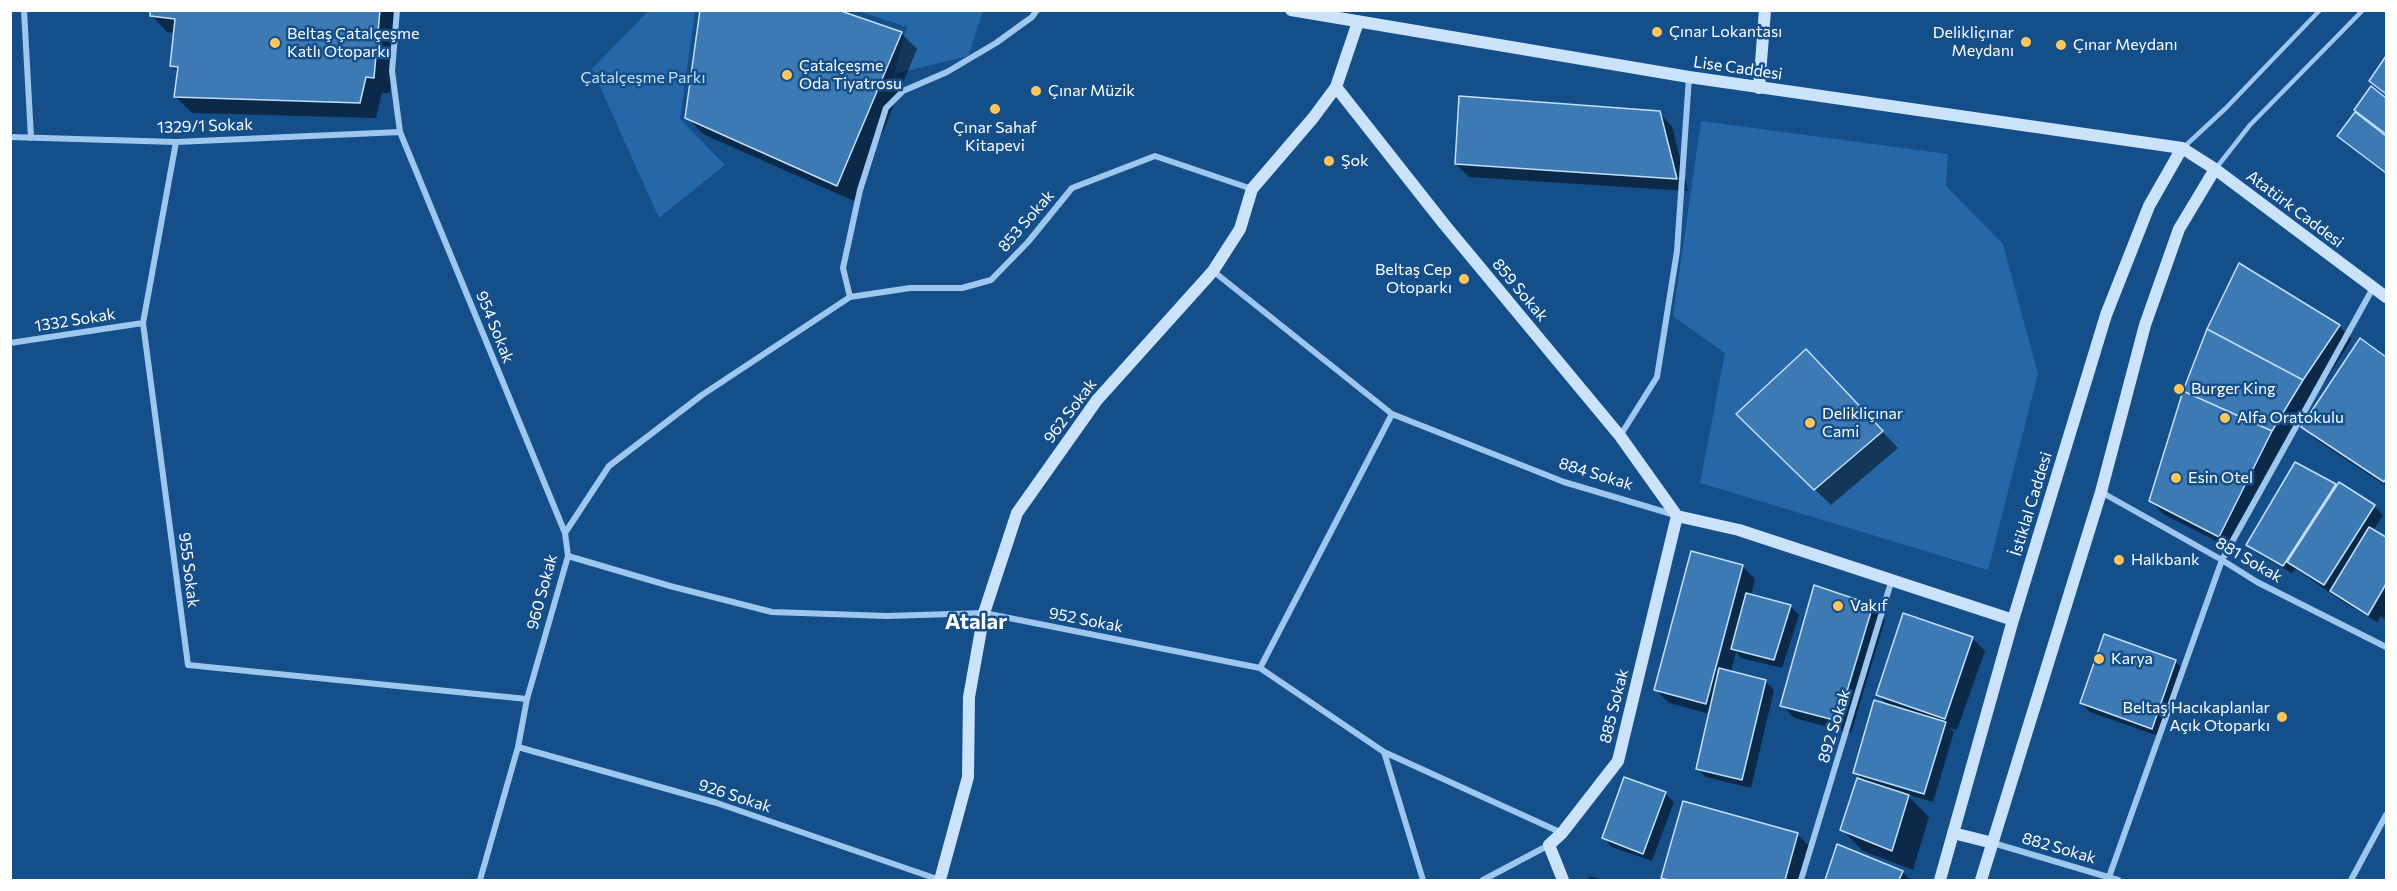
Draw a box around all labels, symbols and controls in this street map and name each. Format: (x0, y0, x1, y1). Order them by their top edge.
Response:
place label: Çınar Lokantası (1669, 22, 1782, 42)
place label: Delikliçınar Meydanı (1933, 23, 2014, 61)
place label: Beltaş Çatalçeşme Katlı Otoparkı (287, 24, 419, 62)
marker: Çınar Lokantası (1650, 25, 1664, 39)
marker: Delikliçınar Meydanı (2019, 35, 2033, 49)
place label: Çınar Meydanı (2073, 35, 2178, 55)
marker: Beltaş Çatalçeşme Katlı Otoparkı (268, 36, 282, 50)
marker: Çınar Meydanı (2054, 38, 2068, 52)
street label: Lise Caddesi (1692, 52, 1784, 84)
place label: Çatalçeşme Oda Tiyatrosu (799, 56, 902, 94)
park label: Çatalçeşme Parkı (581, 68, 705, 88)
marker: Çatalçeşme Oda Tiyatrosu (780, 68, 794, 82)
place label: Çınar Müzik (1048, 81, 1135, 101)
marker: Çınar Müzik (1029, 84, 1043, 98)
marker: Çınar Sahaf Kitapevi (988, 102, 1002, 116)
street label: 1329/1 Sokak (157, 115, 253, 137)
place label: Çınar Sahaf Kitapevi (953, 118, 1037, 156)
place label: Şok (1341, 151, 1369, 171)
marker: Şok (1322, 154, 1336, 168)
street label: Atatürk Caddesi (2243, 166, 2347, 252)
street label: 853 Sokak (994, 186, 1058, 256)
street label: 859 Sokak (1488, 255, 1552, 325)
place label: Beltaş Cep Otoparkı (1375, 260, 1452, 298)
marker: Beltaş Cep Otoparkı (1457, 272, 1471, 286)
street label: 954 Sokak (472, 288, 518, 366)
street label: 1332 Sokak (33, 304, 117, 336)
street label: 962 Sokak (1039, 375, 1101, 447)
place label: Burger King (2191, 379, 2276, 399)
marker: Burger King (2172, 382, 2186, 396)
place label: Delikliçınar Cami (1822, 404, 1903, 442)
place label: Alfa Oratokulu (2237, 408, 2344, 428)
marker: Alfa Oratokulu (2218, 411, 2232, 425)
marker: Delikliçınar Cami (1803, 416, 1817, 430)
street label: İstiklal Caddesi (2006, 449, 2056, 559)
street label: 884 Sokak (1556, 454, 1636, 494)
place label: Esin Otel (2188, 468, 2253, 488)
marker: Esin Otel (2169, 471, 2183, 485)
street label: 955 Sokak (175, 531, 203, 609)
street label: 881 Sokak (2212, 533, 2286, 587)
place label: Halkbank (2131, 550, 2200, 570)
street label: 960 Sokak (523, 552, 561, 632)
marker: Halkbank (2112, 553, 2126, 567)
place label: Vakıf (1850, 596, 1888, 616)
marker: Vakıf (1831, 599, 1845, 613)
street label: 952 Sokak (1047, 603, 1125, 637)
district label: Atalar (945, 609, 1007, 635)
place label: Karya (2111, 649, 2153, 669)
marker: Karya (2092, 652, 2106, 666)
street label: 885 Sokak (1595, 667, 1633, 745)
street label: 892 Sokak (1814, 687, 1854, 765)
place label: Beltaş Hacıkaplanlar Açık Otoparkı (2123, 698, 2270, 736)
marker: Beltaş Hacıkaplanlar Açık Otoparkı (2275, 710, 2289, 724)
street label: 926 Sokak (696, 775, 774, 817)
street label: 882 Sokak (2020, 828, 2098, 868)

